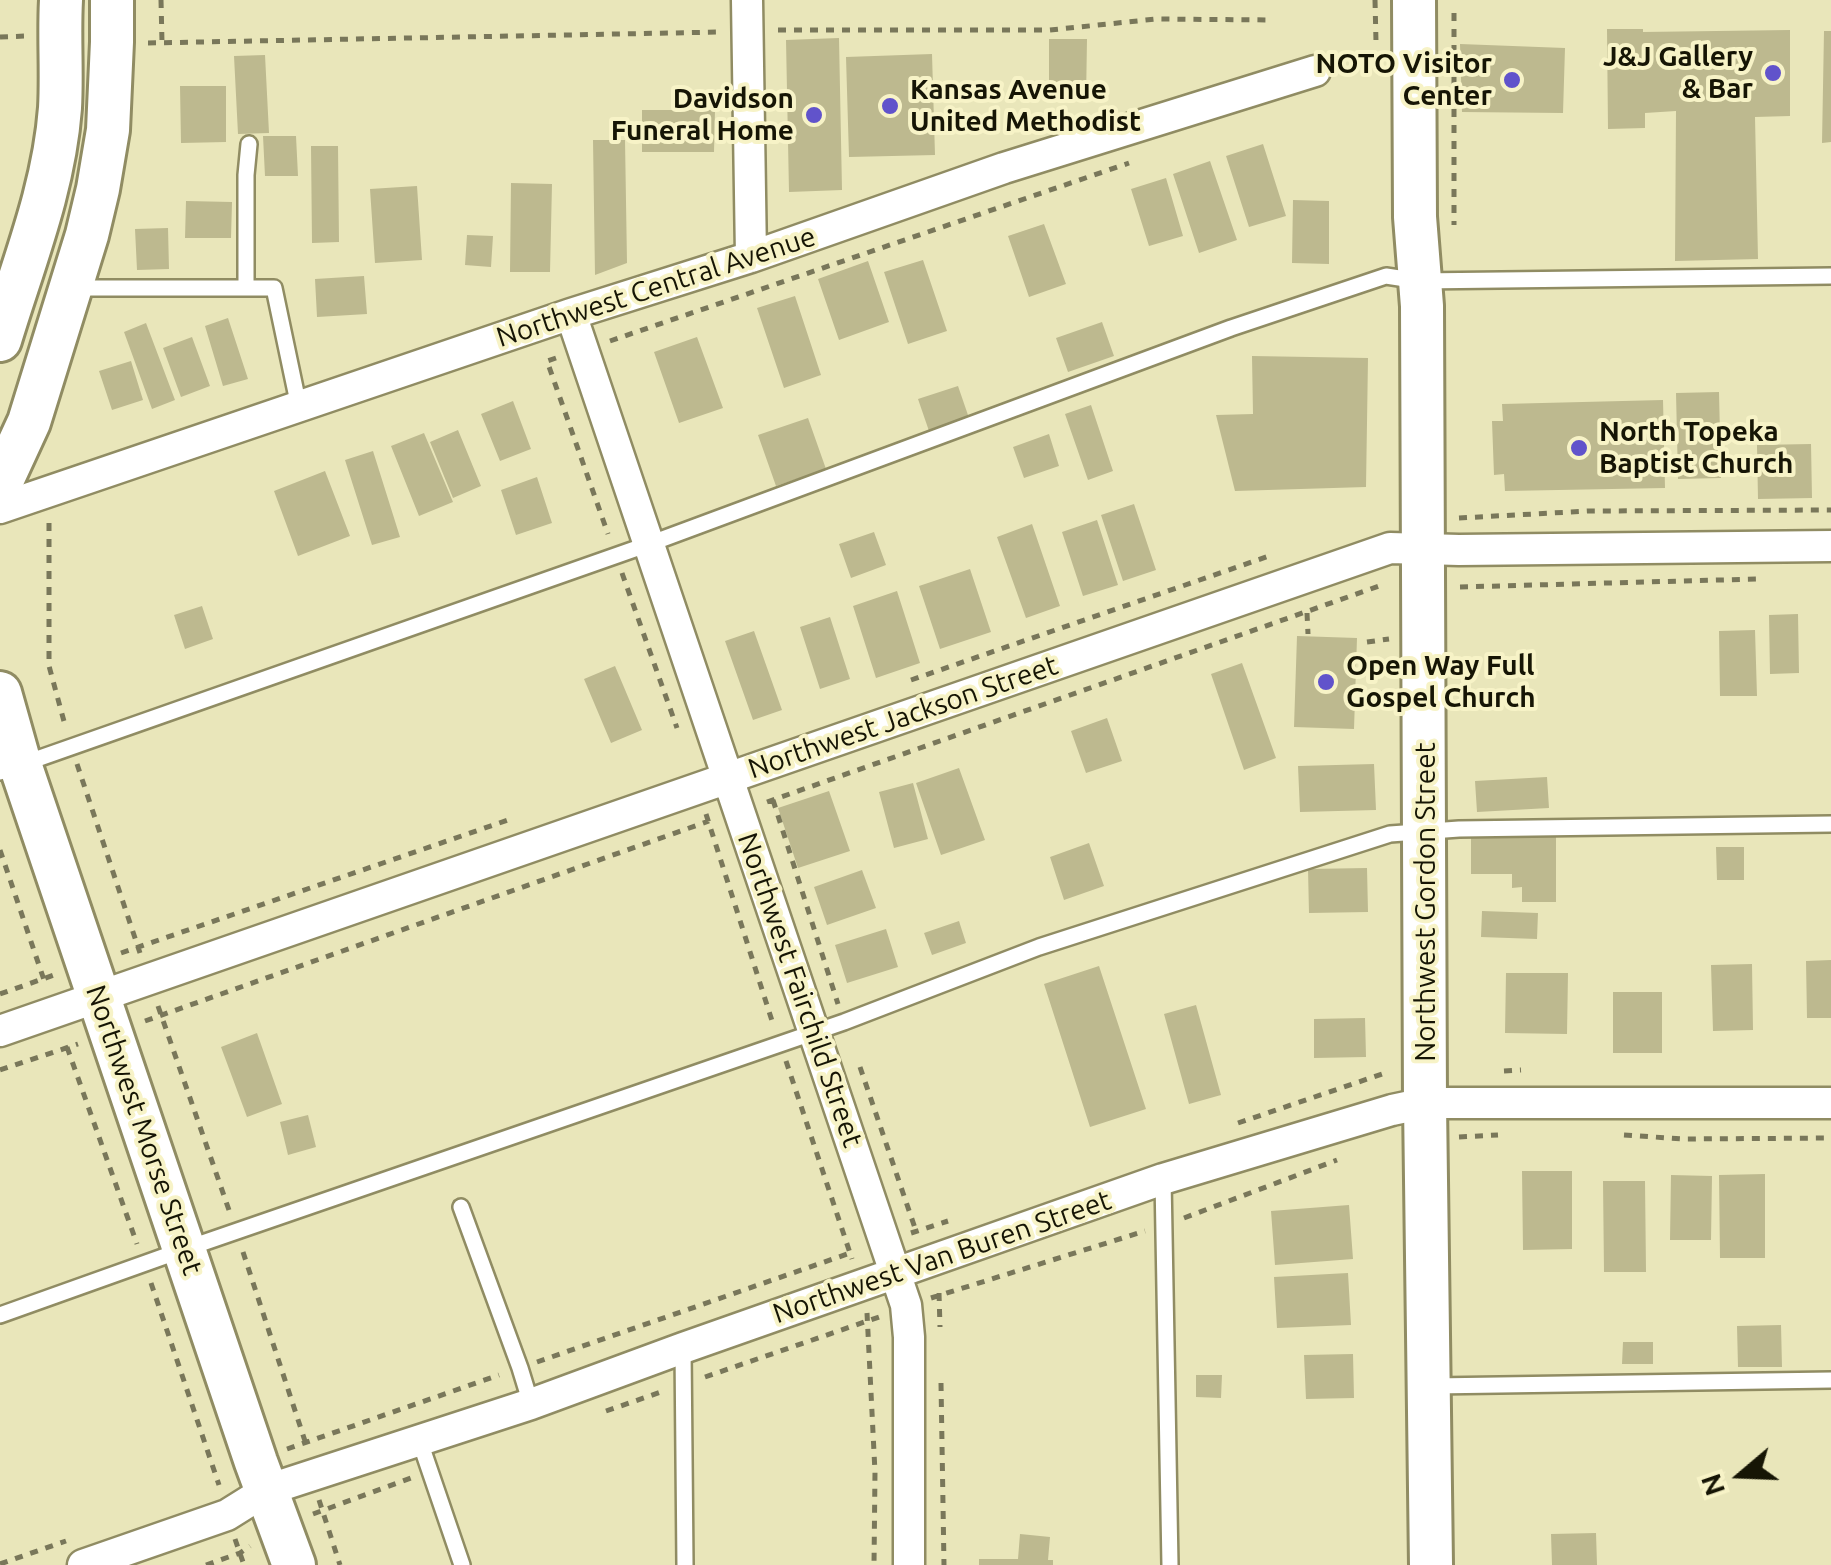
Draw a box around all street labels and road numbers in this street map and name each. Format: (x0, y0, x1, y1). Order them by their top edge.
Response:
street label: Northwest Central Avenue (492, 220, 820, 354)
street label: Northwest Jackson Street (744, 648, 1062, 786)
street label: Northwest Gordon Street (1409, 742, 1443, 1062)
street label: Northwest Fairchild Street (730, 828, 870, 1152)
street label: Northwest Morse Street (79, 981, 209, 1279)
street label: Northwest Van Buren Street (769, 1183, 1115, 1331)

